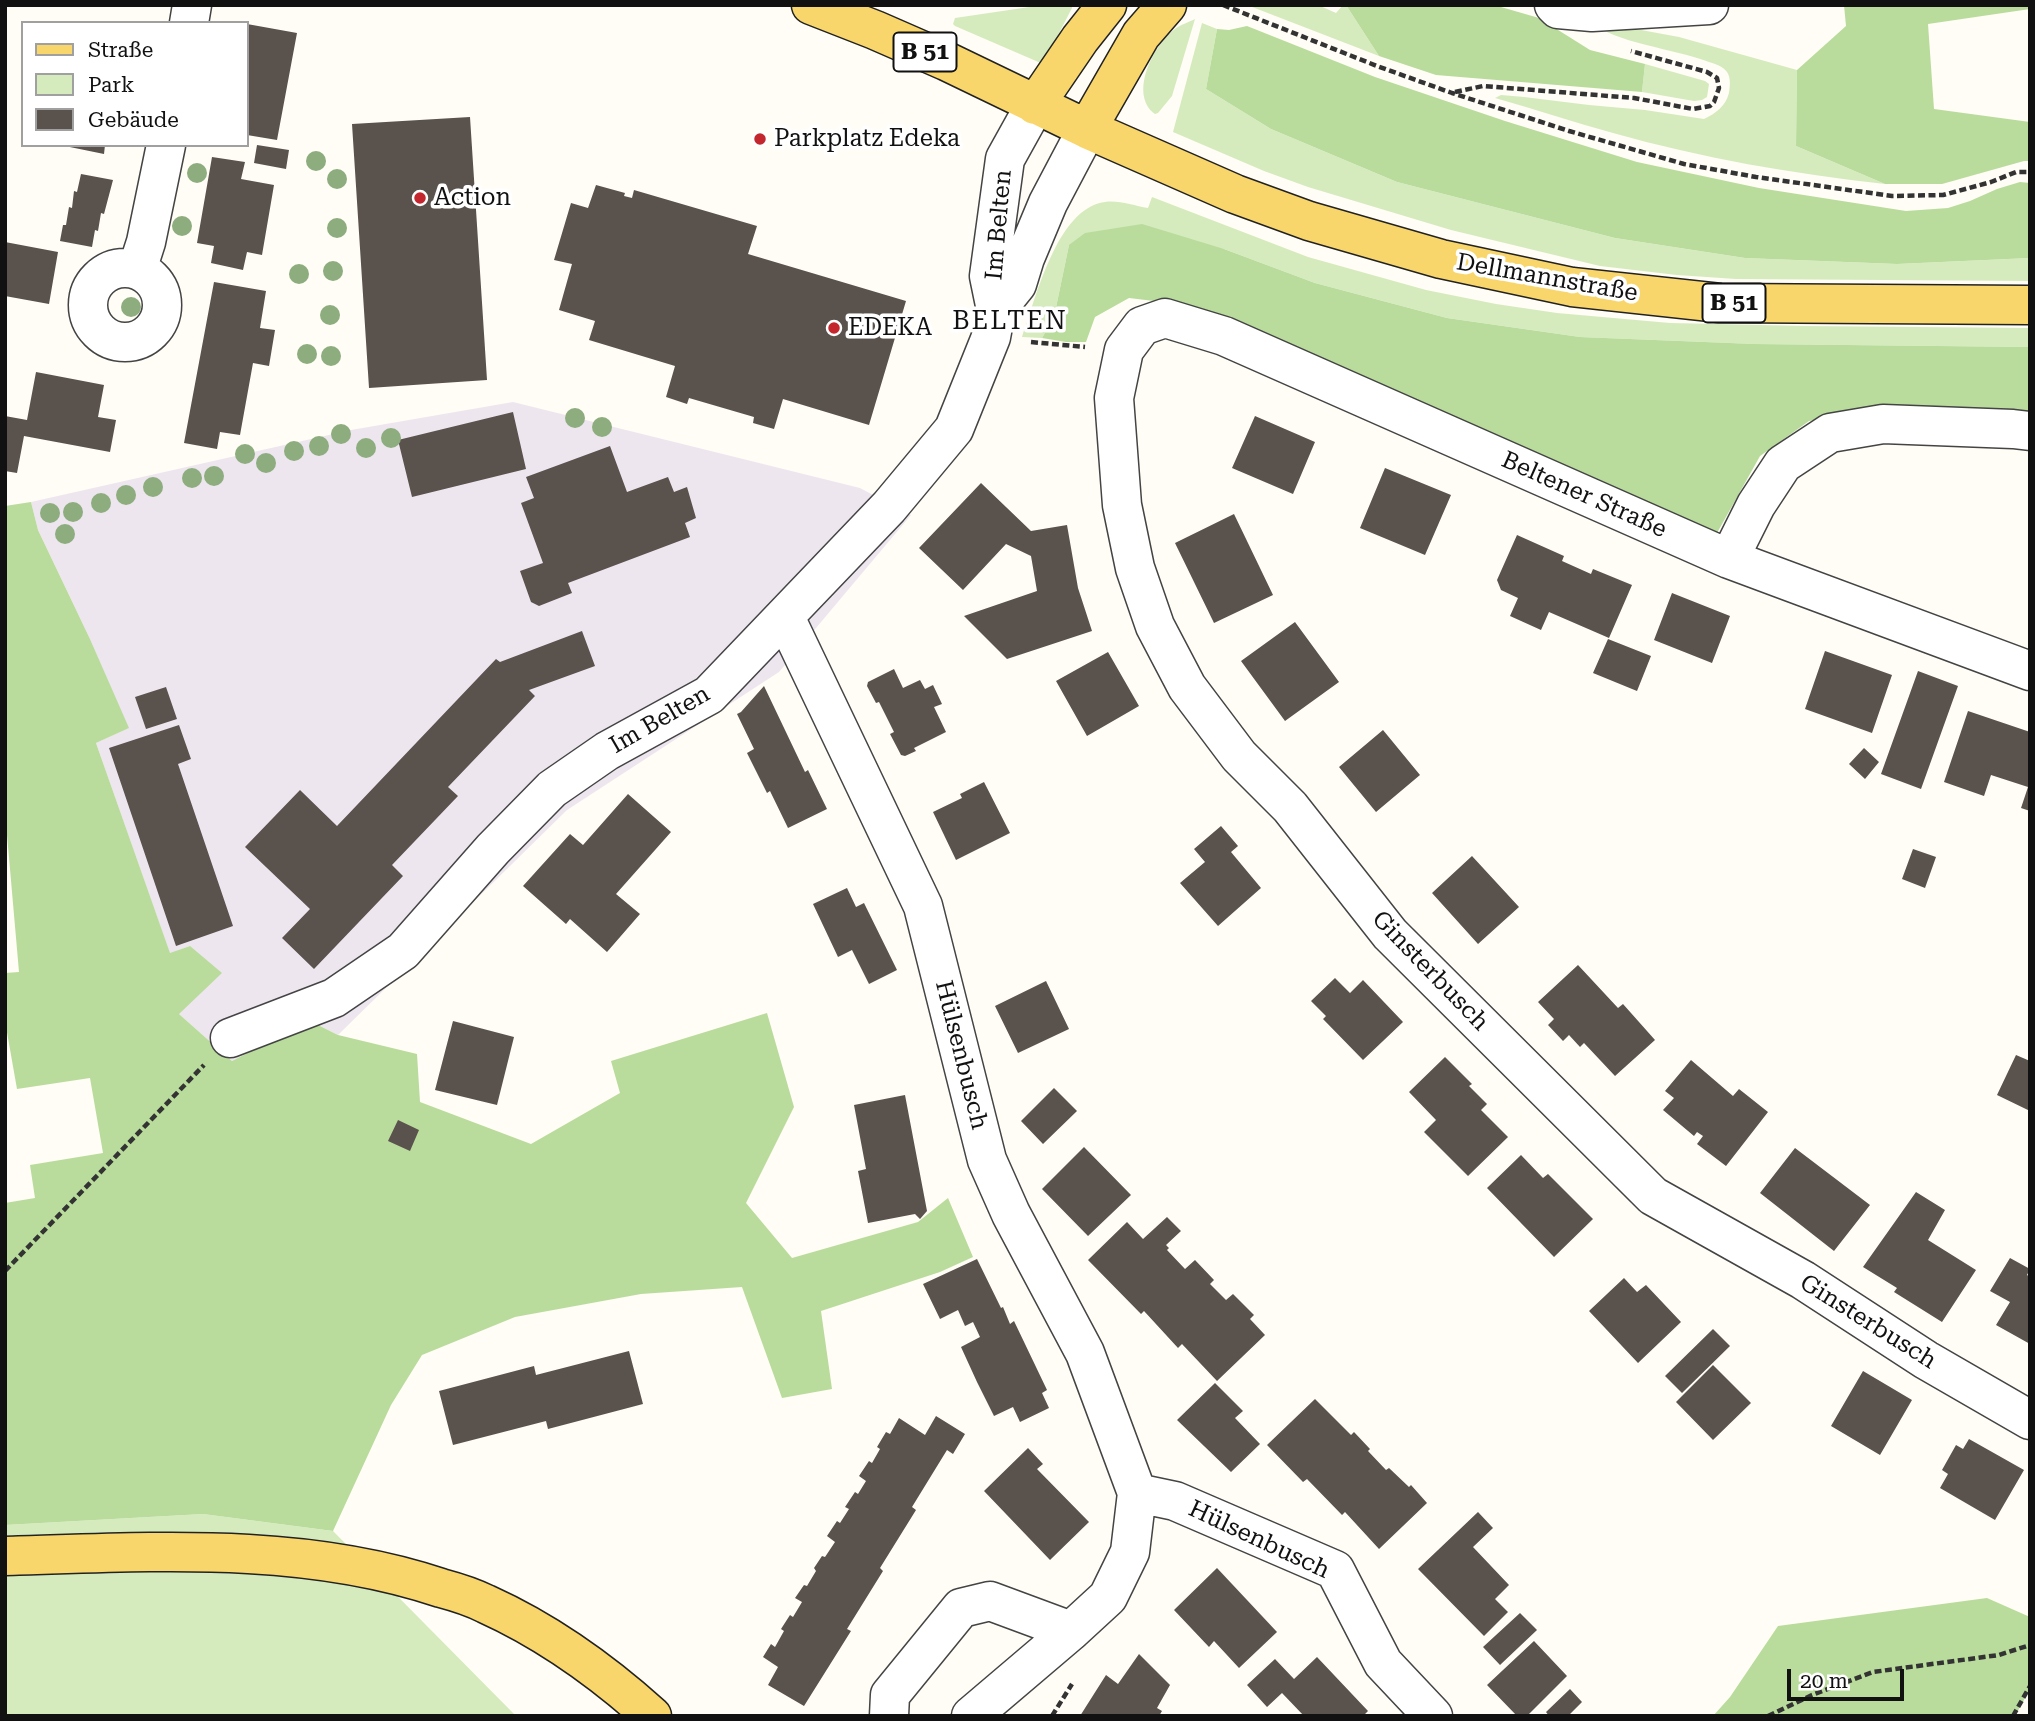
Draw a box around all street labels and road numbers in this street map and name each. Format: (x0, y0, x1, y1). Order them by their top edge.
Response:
road number: B 51 (894, 32, 956, 72)
street label: Im Belten (980, 169, 1018, 281)
street label: Dellmannstraße (1454, 248, 1640, 308)
road number: B 51 (1702, 284, 1766, 322)
street label: Beltener Straße (1497, 446, 1671, 544)
street label: Im Belten (605, 680, 715, 760)
street label: Ginsterbusch (1366, 905, 1494, 1037)
street label: Hülsenbusch (929, 978, 993, 1132)
street label: Ginsterbusch (1794, 1269, 1942, 1375)
street label: Hülsenbusch (1184, 1495, 1334, 1585)

